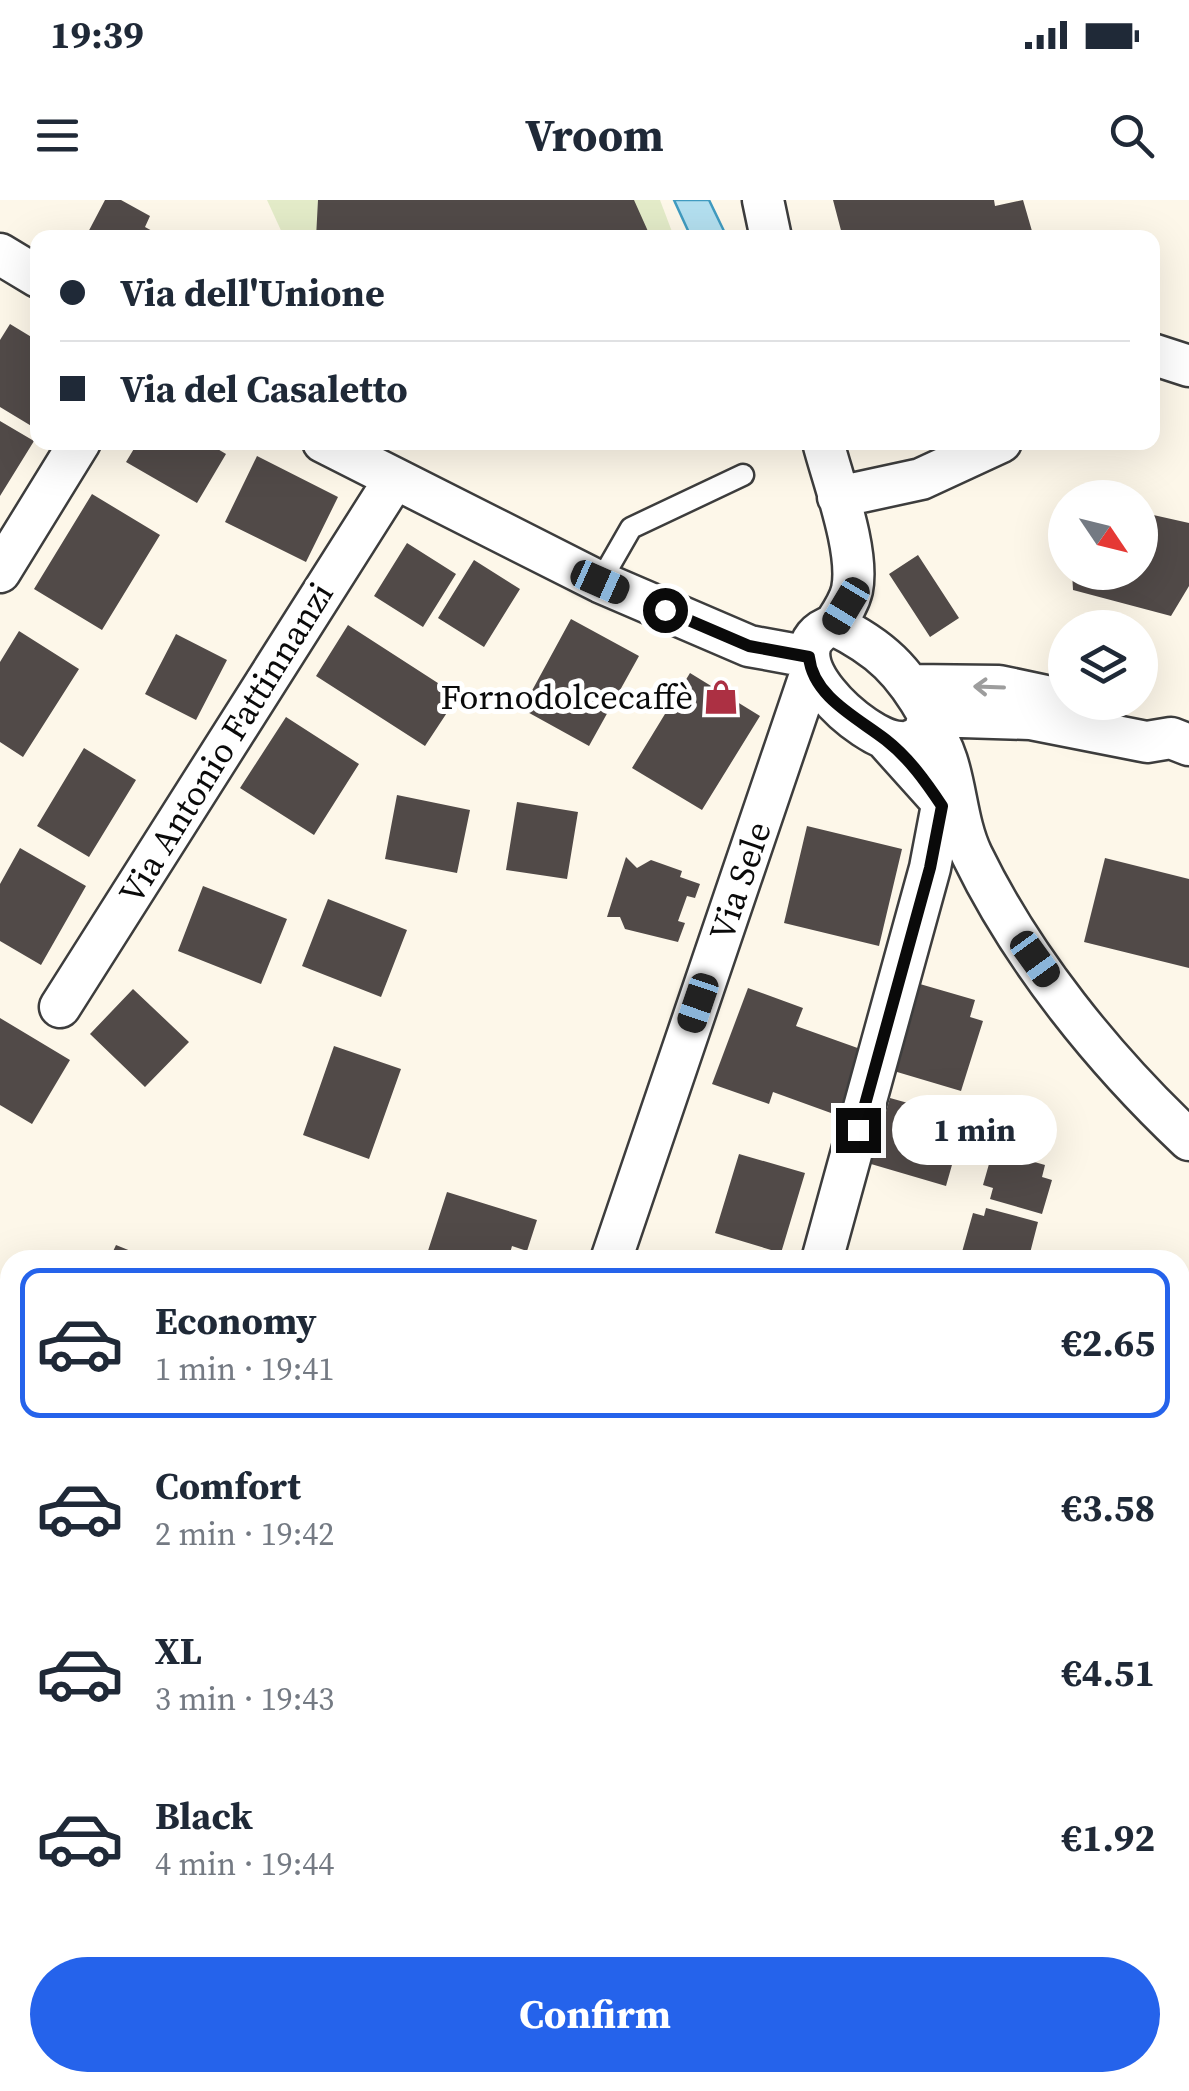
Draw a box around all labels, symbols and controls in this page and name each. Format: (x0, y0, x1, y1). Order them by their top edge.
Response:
text: 19:39 (50, 9, 144, 61)
text: Vroom (525, 104, 664, 166)
icon: menu (30, 108, 85, 163)
icon: search (1104, 108, 1159, 163)
text: Via dell'Unione (120, 267, 385, 319)
text: Via del Casaletto (120, 363, 408, 415)
north arrow (1048, 480, 1158, 590)
map controls (1048, 480, 1158, 720)
car (566, 556, 634, 608)
street label: Via Antonio Fattinnanzi (107, 573, 345, 913)
car (818, 573, 874, 639)
route start (643, 588, 688, 633)
button: layers (1048, 610, 1158, 720)
place label: Fornodolcecaffè (440, 673, 693, 721)
one-way arrow (973, 677, 1005, 696)
shop icon: Fornodolcecaffè (702, 678, 740, 716)
street label: Via Sele (697, 815, 783, 947)
car (1005, 926, 1065, 992)
car (674, 970, 722, 1036)
callout: 1 min (893, 1095, 1058, 1165)
route end (836, 1108, 881, 1153)
text: 1 min (933, 1108, 1016, 1152)
text: Economy (155, 1295, 317, 1347)
icon: car (35, 1298, 125, 1388)
text: €2.65 (1061, 1317, 1155, 1369)
text: 1 min · 19:41 (155, 1347, 334, 1391)
text: Comfort (155, 1460, 301, 1512)
icon: car (35, 1463, 125, 1553)
text: €3.58 (1061, 1482, 1155, 1534)
text: 2 min · 19:42 (155, 1512, 334, 1556)
text: XL (155, 1625, 202, 1677)
icon: car (35, 1628, 125, 1718)
text: €4.51 (1061, 1647, 1155, 1699)
text: 3 min · 19:43 (155, 1677, 334, 1721)
text: Black (155, 1790, 253, 1842)
icon: car (35, 1793, 125, 1883)
text: €1.92 (1061, 1812, 1155, 1864)
text: 4 min · 19:44 (155, 1842, 334, 1886)
button: Confirm (30, 1957, 1160, 2072)

